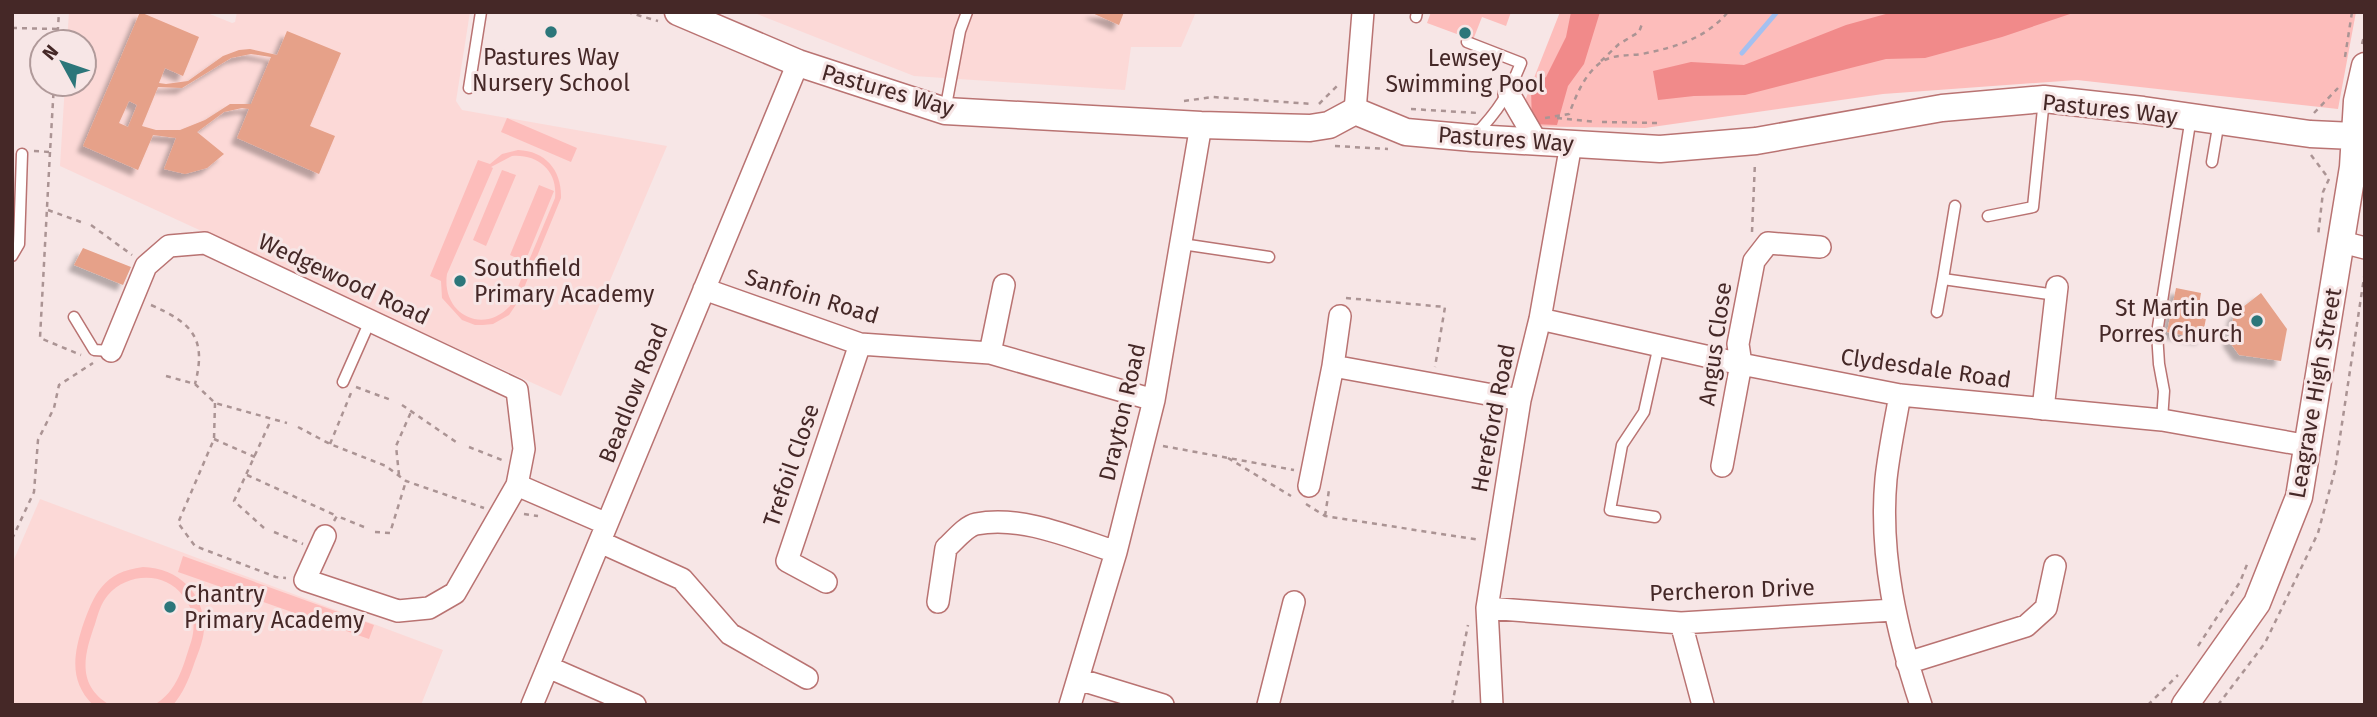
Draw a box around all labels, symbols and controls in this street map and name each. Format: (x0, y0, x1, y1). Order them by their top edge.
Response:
marker: Pastures Way Nursery School (543, 24, 559, 40)
marker: Lewsey Swimming Pool (1457, 25, 1473, 41)
north arrow (28, 28, 98, 98)
text: N (37, 40, 63, 65)
place label: Pastures Way Nursery School (472, 43, 630, 97)
place label: Lewsey Swimming Pool (1385, 44, 1545, 98)
street label: Pastures Way (819, 58, 958, 122)
street label: Pastures Way (2041, 88, 2180, 130)
street label: Pastures Way (1437, 120, 1576, 158)
street label: Wedgewood Road (254, 227, 434, 331)
place label: Southfield Primary Academy (474, 254, 655, 308)
street label: Sanfoin Road (742, 262, 882, 330)
marker: Southfield Primary Academy (452, 273, 468, 289)
street label: Angus Close (1692, 280, 1738, 408)
street label: Leagrave High Street (2283, 285, 2347, 501)
place label: St Martin De Porres Church (2098, 294, 2243, 348)
marker: St Martin De Porres Church (2249, 313, 2265, 329)
street label: Beadlow Road (592, 319, 674, 467)
street label: Drayton Road (1093, 340, 1151, 484)
street label: Hereford Road (1465, 341, 1521, 495)
street label: Clydesdale Road (1839, 342, 2013, 394)
street label: Trefoil Close (757, 400, 825, 530)
street label: Percheron Drive (1649, 573, 1815, 607)
place label: Chantry Primary Academy (184, 580, 365, 634)
marker: Chantry Primary Academy (162, 599, 178, 615)

